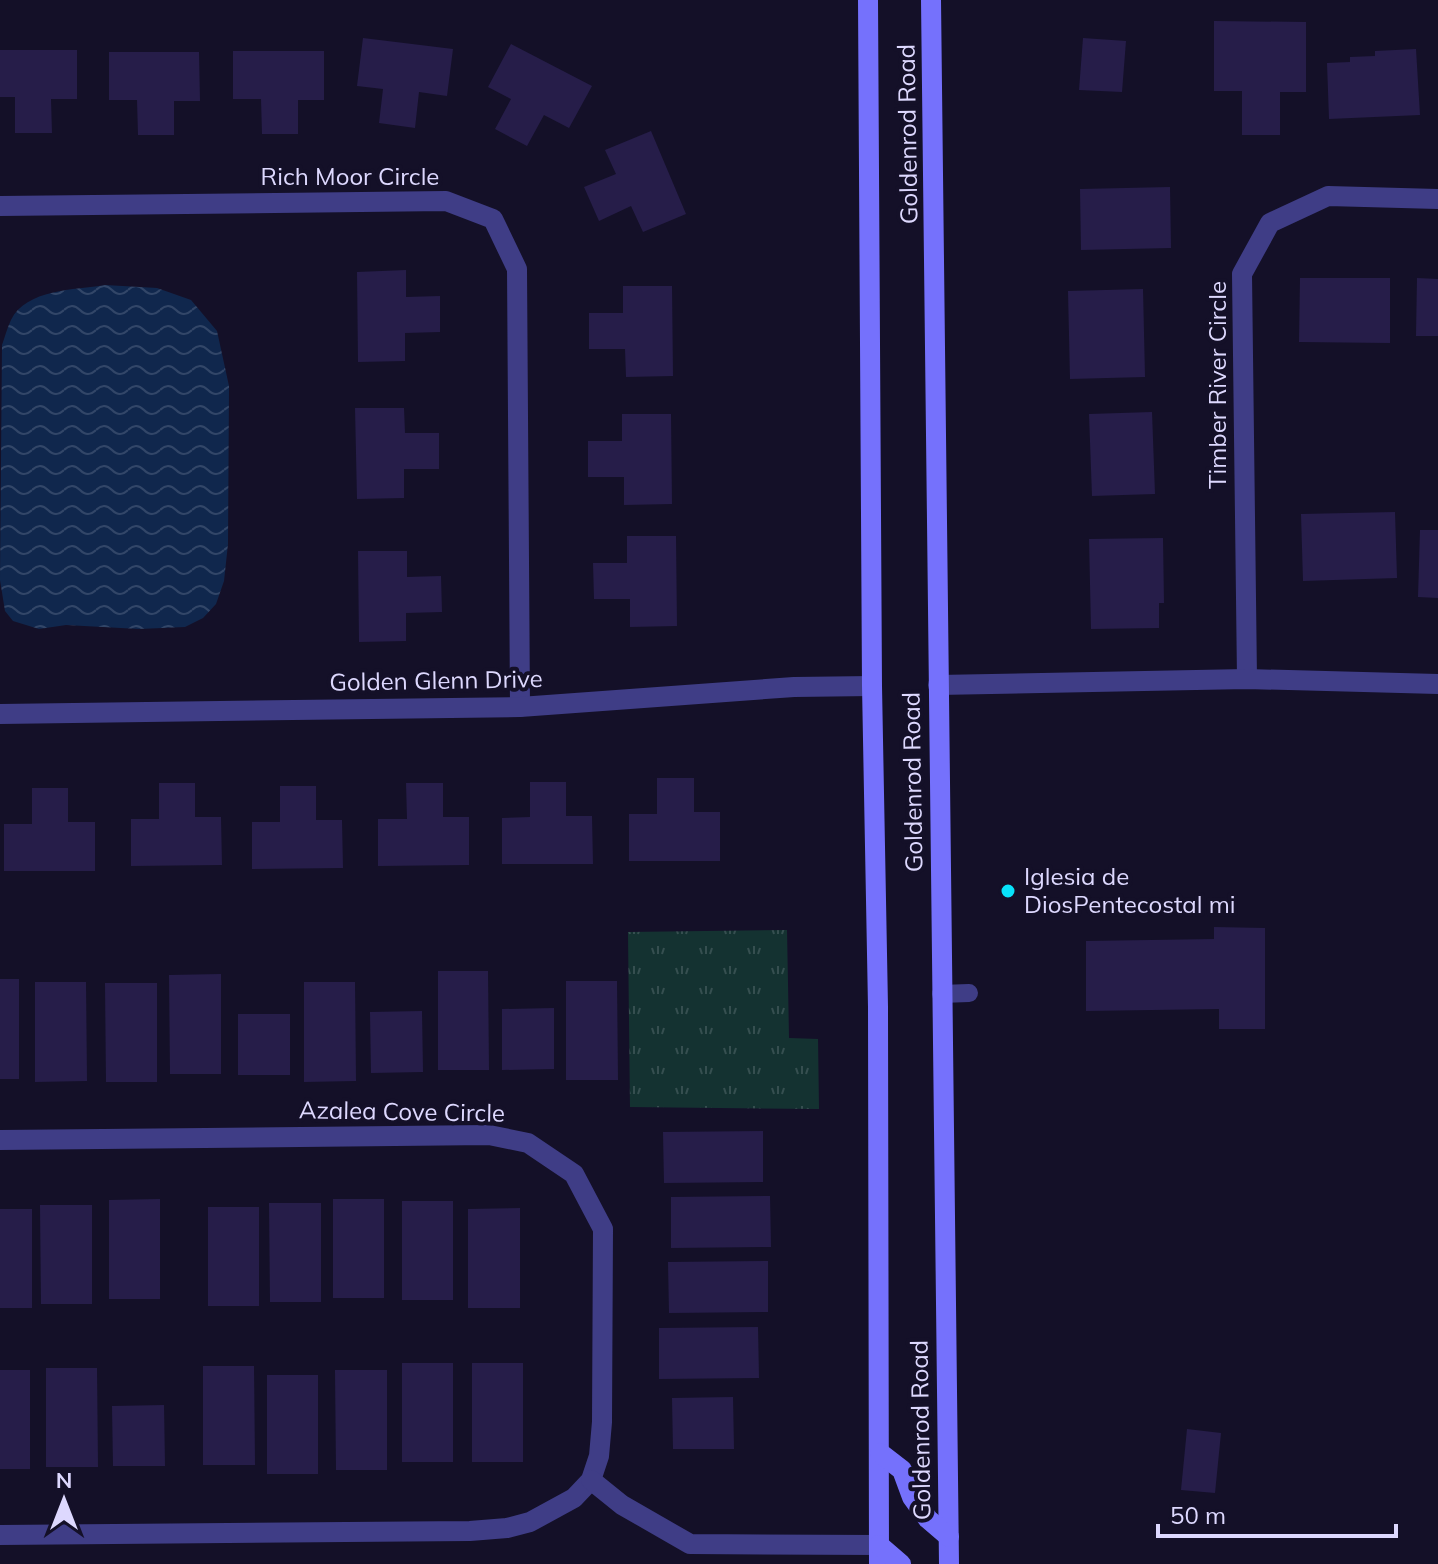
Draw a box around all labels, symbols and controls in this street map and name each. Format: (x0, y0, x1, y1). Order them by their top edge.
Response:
street label: Goldenrod Road (890, 44, 924, 224)
street label: Rich Moor Circle (261, 161, 439, 191)
street label: Timber River Circle (1202, 281, 1232, 489)
street label: Golden Glenn Drive (329, 663, 543, 697)
street label: Goldenrod Road (895, 692, 929, 872)
place label: Iglesia de DiosPentecostal mi (1024, 861, 1235, 919)
marker: Iglesia de DiosPentecostal mi (999, 882, 1017, 900)
street label: Azalea Cove Circle (299, 1094, 505, 1128)
street label: Goldenrod Road (903, 1340, 937, 1520)
north arrow (24, 1460, 104, 1540)
text: N (56, 1466, 72, 1494)
scale bar (1158, 1488, 1396, 1538)
text: 50 m (1170, 1500, 1226, 1530)

